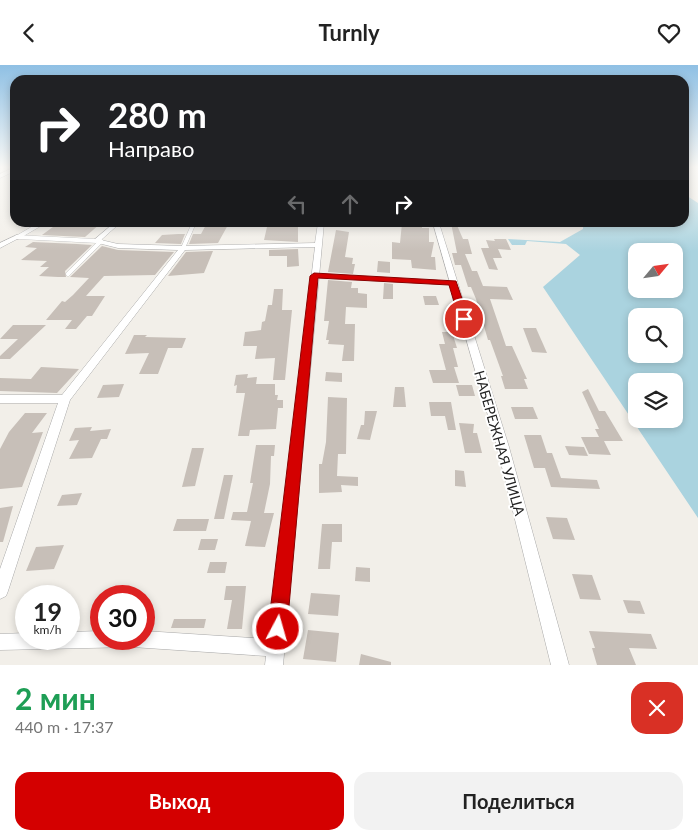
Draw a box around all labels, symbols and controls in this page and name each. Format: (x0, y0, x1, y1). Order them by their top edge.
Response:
icon: back (15, 19, 43, 47)
text: Turnly (318, 19, 380, 46)
icon: heart (655, 19, 683, 47)
text: 280 m (108, 93, 207, 135)
icon: right (25, 95, 90, 160)
text: Направо (108, 135, 194, 162)
icon: left (283, 190, 311, 218)
icon: ahead (336, 190, 364, 218)
icon: right (389, 190, 417, 218)
north arrow (628, 243, 682, 297)
map controls (628, 243, 683, 428)
pin (443, 298, 485, 340)
icon: arrive (450, 305, 478, 333)
button: search (628, 308, 683, 363)
street label: НАБЕРЕЖНАЯ УЛИЦА (471, 368, 529, 518)
button: layers (628, 373, 683, 428)
speed limit sign: 30 (90, 585, 155, 650)
text: 19 (33, 596, 62, 626)
position arrow (251, 602, 303, 654)
text: km/h (33, 622, 62, 637)
text: 2 мин (15, 680, 96, 716)
button: close (631, 682, 683, 734)
text: 440 m · 17:37 (15, 717, 114, 736)
button: Выход (15, 772, 344, 830)
button: Поделиться (354, 772, 683, 830)

